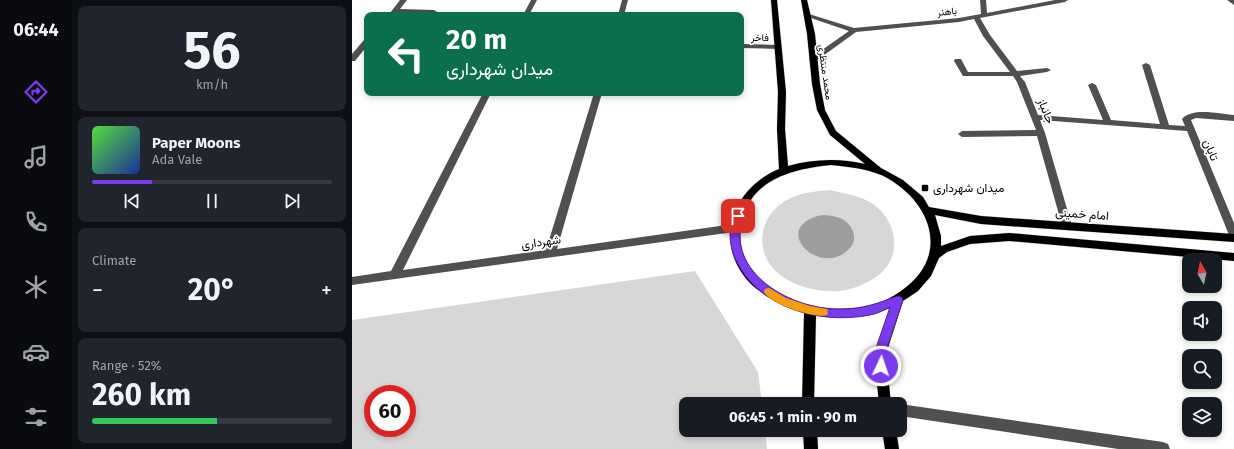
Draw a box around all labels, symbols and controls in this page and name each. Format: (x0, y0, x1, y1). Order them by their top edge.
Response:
street label: باهنر (936, 5, 958, 19)
text: 06:44 (13, 19, 59, 41)
text: 56 (183, 19, 241, 82)
text: 20 m (446, 23, 507, 56)
icon: left (380, 28, 432, 80)
street label: فاخر (750, 32, 769, 44)
street label: محمد منتظری (815, 44, 835, 101)
text: میدان شهرداری (446, 58, 553, 80)
text: km/h (196, 77, 228, 92)
icon: directions (22, 78, 50, 106)
street label: جانباز (1033, 95, 1057, 126)
text: Paper Moons (152, 134, 240, 152)
street label: تابان (1200, 137, 1222, 163)
icon: music (22, 143, 50, 171)
text: Ada Vale (152, 152, 202, 167)
place label: میدان شهرداری (933, 181, 1004, 196)
marker: میدان شهرداری (920, 183, 930, 193)
icon: previous (121, 190, 143, 212)
icon: pause (201, 190, 223, 212)
icon: next (281, 190, 303, 212)
pin (721, 199, 755, 233)
icon: arrive (727, 205, 749, 227)
street label: امام خمینی (1055, 205, 1109, 224)
icon: phone (22, 208, 50, 236)
street label: شهرداری (520, 232, 562, 253)
text: Climate (92, 253, 136, 268)
north arrow (1182, 253, 1222, 293)
map controls (1182, 253, 1222, 437)
text: 20° (188, 272, 236, 308)
icon: climate (22, 273, 50, 301)
text: − (92, 277, 103, 304)
text: + (321, 277, 332, 304)
button: sound (1182, 301, 1222, 341)
icon: car (22, 338, 50, 366)
position arrow (860, 345, 902, 387)
button: search (1182, 349, 1222, 389)
text: Range · 52% (92, 358, 162, 373)
text: 260 km (92, 377, 191, 413)
speed limit sign: 60 (364, 385, 416, 437)
button: layers (1182, 397, 1222, 437)
icon: filters (22, 403, 50, 431)
text: 06:45 · 1 min · 90 m (729, 408, 857, 426)

